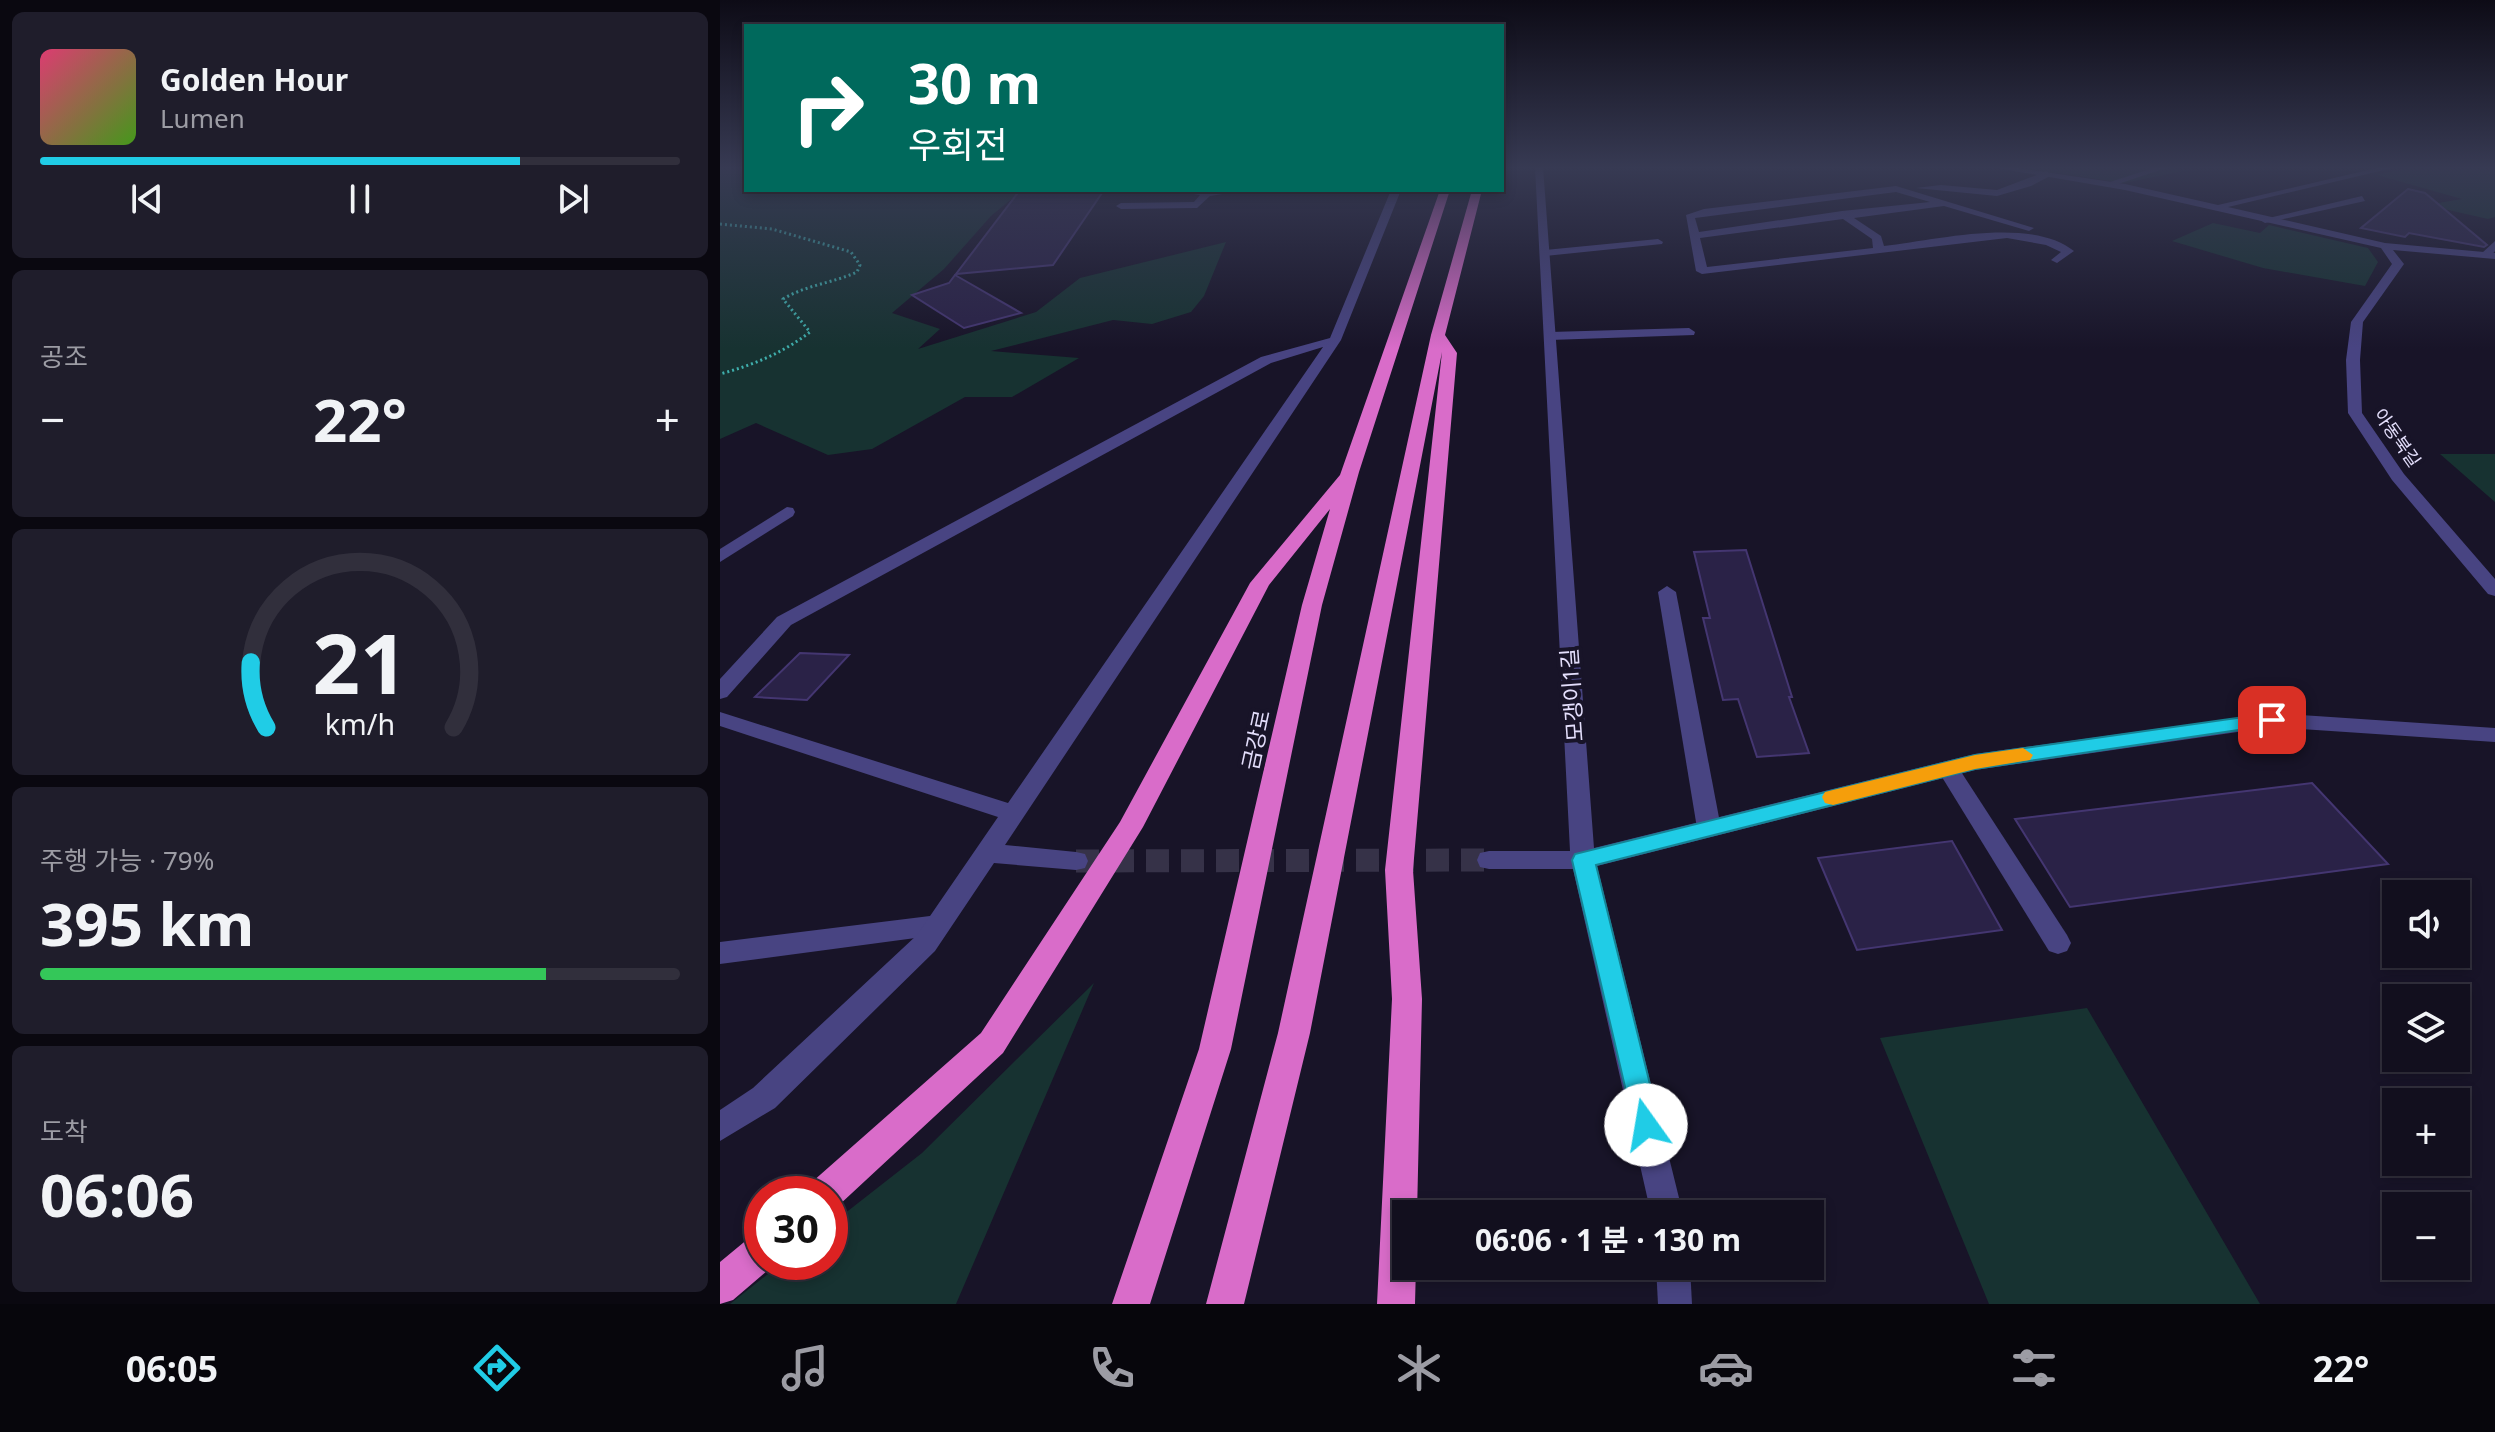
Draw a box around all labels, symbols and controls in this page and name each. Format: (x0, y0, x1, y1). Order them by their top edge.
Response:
text: 30 m (908, 44, 1041, 120)
icon: right (776, 56, 880, 160)
text: Golden Hour (160, 59, 348, 100)
text: Lumen (160, 100, 245, 136)
text: 우회전 (908, 120, 1007, 169)
icon: previous (125, 177, 169, 221)
icon: pause (338, 177, 382, 221)
icon: next (551, 177, 595, 221)
text: 공조 (40, 338, 88, 374)
text: 22° (313, 378, 407, 460)
text: − (40, 389, 65, 449)
text: + (655, 389, 680, 449)
street label: 아동북길 (2369, 403, 2427, 471)
text: 21 (312, 605, 408, 718)
street label: 모갱이1길 (1553, 647, 1589, 743)
pin (2238, 686, 2306, 754)
icon: arrive (2250, 698, 2294, 742)
text: km/h (325, 704, 395, 743)
street label: 금강로 (1234, 707, 1276, 773)
text: 주행 가능 · 79% (40, 842, 214, 878)
map controls (2382, 880, 2470, 1280)
button: sound (2382, 880, 2470, 968)
text: 395 km (40, 882, 254, 964)
button: layers (2382, 984, 2470, 1072)
position arrow (1604, 1083, 1688, 1167)
button: + (2382, 1088, 2470, 1176)
text: 도착 (40, 1113, 88, 1149)
text: 06:06 (40, 1153, 194, 1235)
speed limit sign: 30 (744, 1176, 848, 1280)
button: − (2382, 1192, 2470, 1280)
text: 06:06 · 1 분 · 130 m (1475, 1219, 1741, 1260)
icon: directions (469, 1340, 525, 1396)
icon: music (777, 1340, 833, 1396)
icon: phone (1084, 1340, 1140, 1396)
icon: climate (1391, 1340, 1447, 1396)
icon: car (1698, 1340, 1754, 1396)
icon: filters (2006, 1340, 2062, 1396)
text: 06:05 (126, 1344, 218, 1393)
text: 22° (2313, 1344, 2369, 1393)

